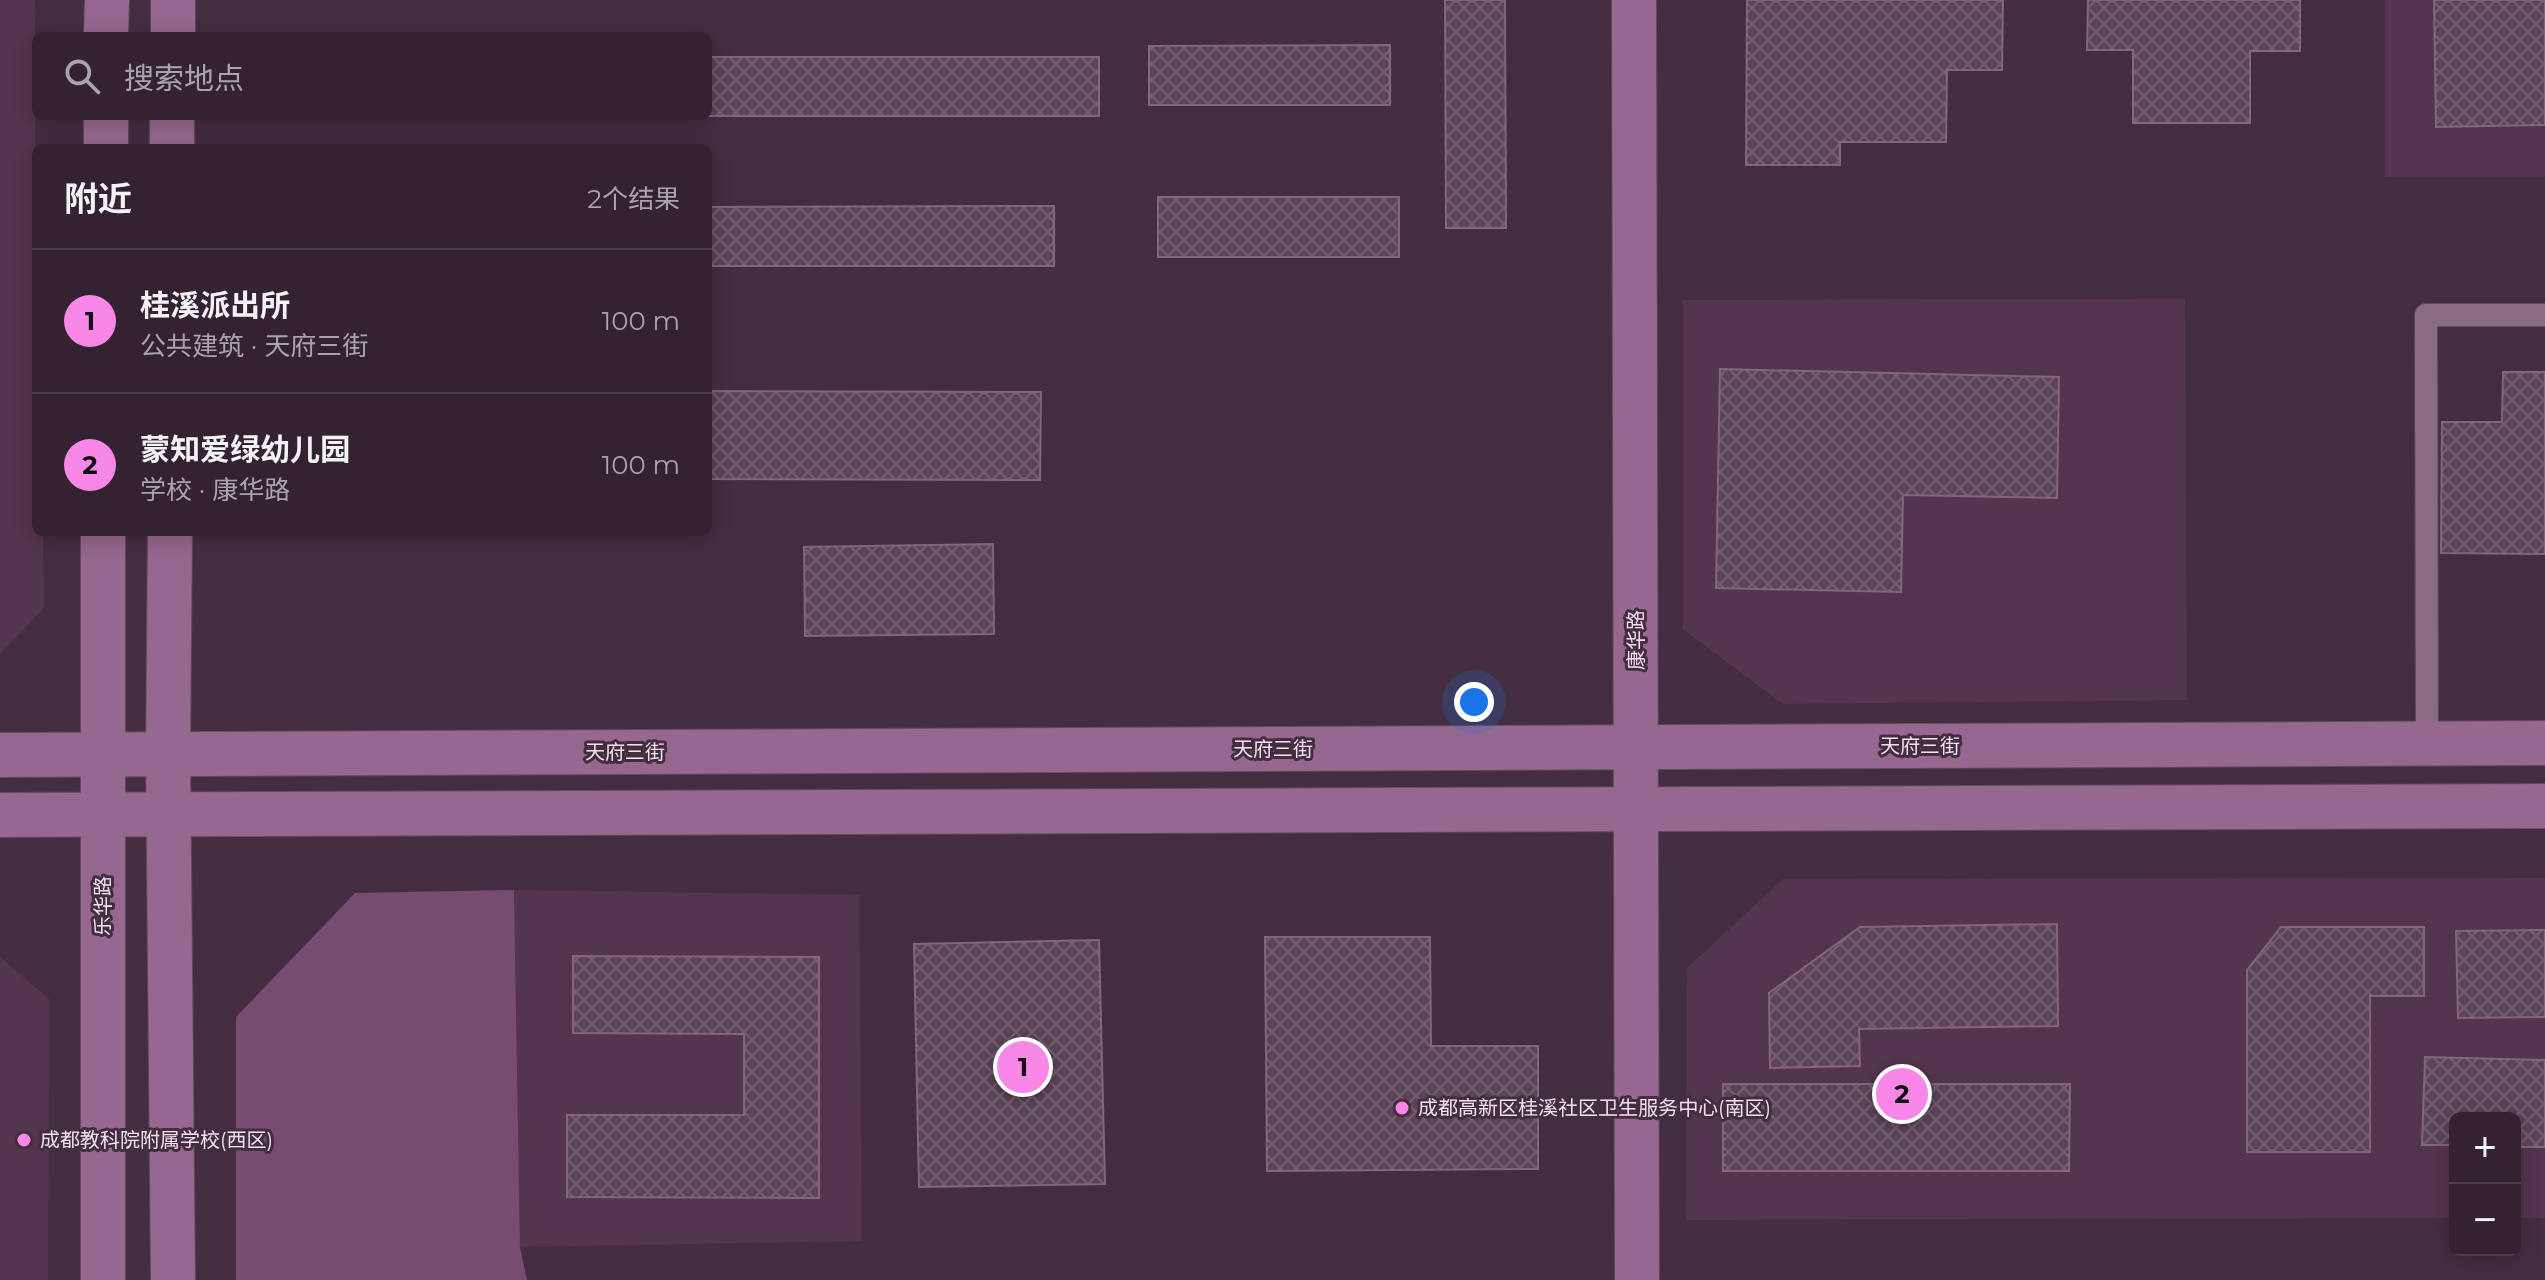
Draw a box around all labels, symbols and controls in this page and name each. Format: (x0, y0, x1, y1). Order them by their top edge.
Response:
search box (32, 32, 712, 120)
icon: search (60, 54, 104, 98)
text: 搜索地点 (124, 60, 244, 97)
text: 附近 (64, 178, 132, 220)
text: 2个结果 (587, 183, 680, 215)
text: 桂溪派出所 (140, 287, 290, 324)
text: 1 (85, 305, 95, 337)
text: 100 m (602, 305, 680, 337)
text: 公共建筑 · 天府三街 (140, 330, 368, 362)
text: 蒙知爱绿幼儿园 (140, 431, 350, 468)
text: 2 (82, 449, 98, 481)
text: 100 m (602, 449, 680, 481)
text: 学校 · 康华路 (140, 474, 290, 506)
street label: 康华路 (1624, 610, 1648, 670)
your location (1454, 682, 1494, 722)
street label: 天府三街 (1880, 734, 1960, 758)
street label: 天府三街 (1233, 737, 1313, 761)
street label: 天府三街 (585, 740, 665, 764)
street label: 乐华路 (91, 876, 115, 936)
pin: 1 (997, 1037, 1049, 1097)
pin: 2 (1876, 1064, 1928, 1124)
place label: 成都高新区桂溪社区卫生服务中心(南区) (1418, 1096, 1771, 1120)
marker: 成都高新区桂溪社区卫生服务中心(南区) (1393, 1099, 1411, 1117)
map controls (2449, 1112, 2521, 1256)
button: + (2449, 1112, 2521, 1184)
place label: 成都教科院附属学校(西区) (40, 1128, 273, 1152)
marker: 成都教科院附属学校(西区) (15, 1131, 33, 1149)
button: − (2449, 1184, 2521, 1256)

